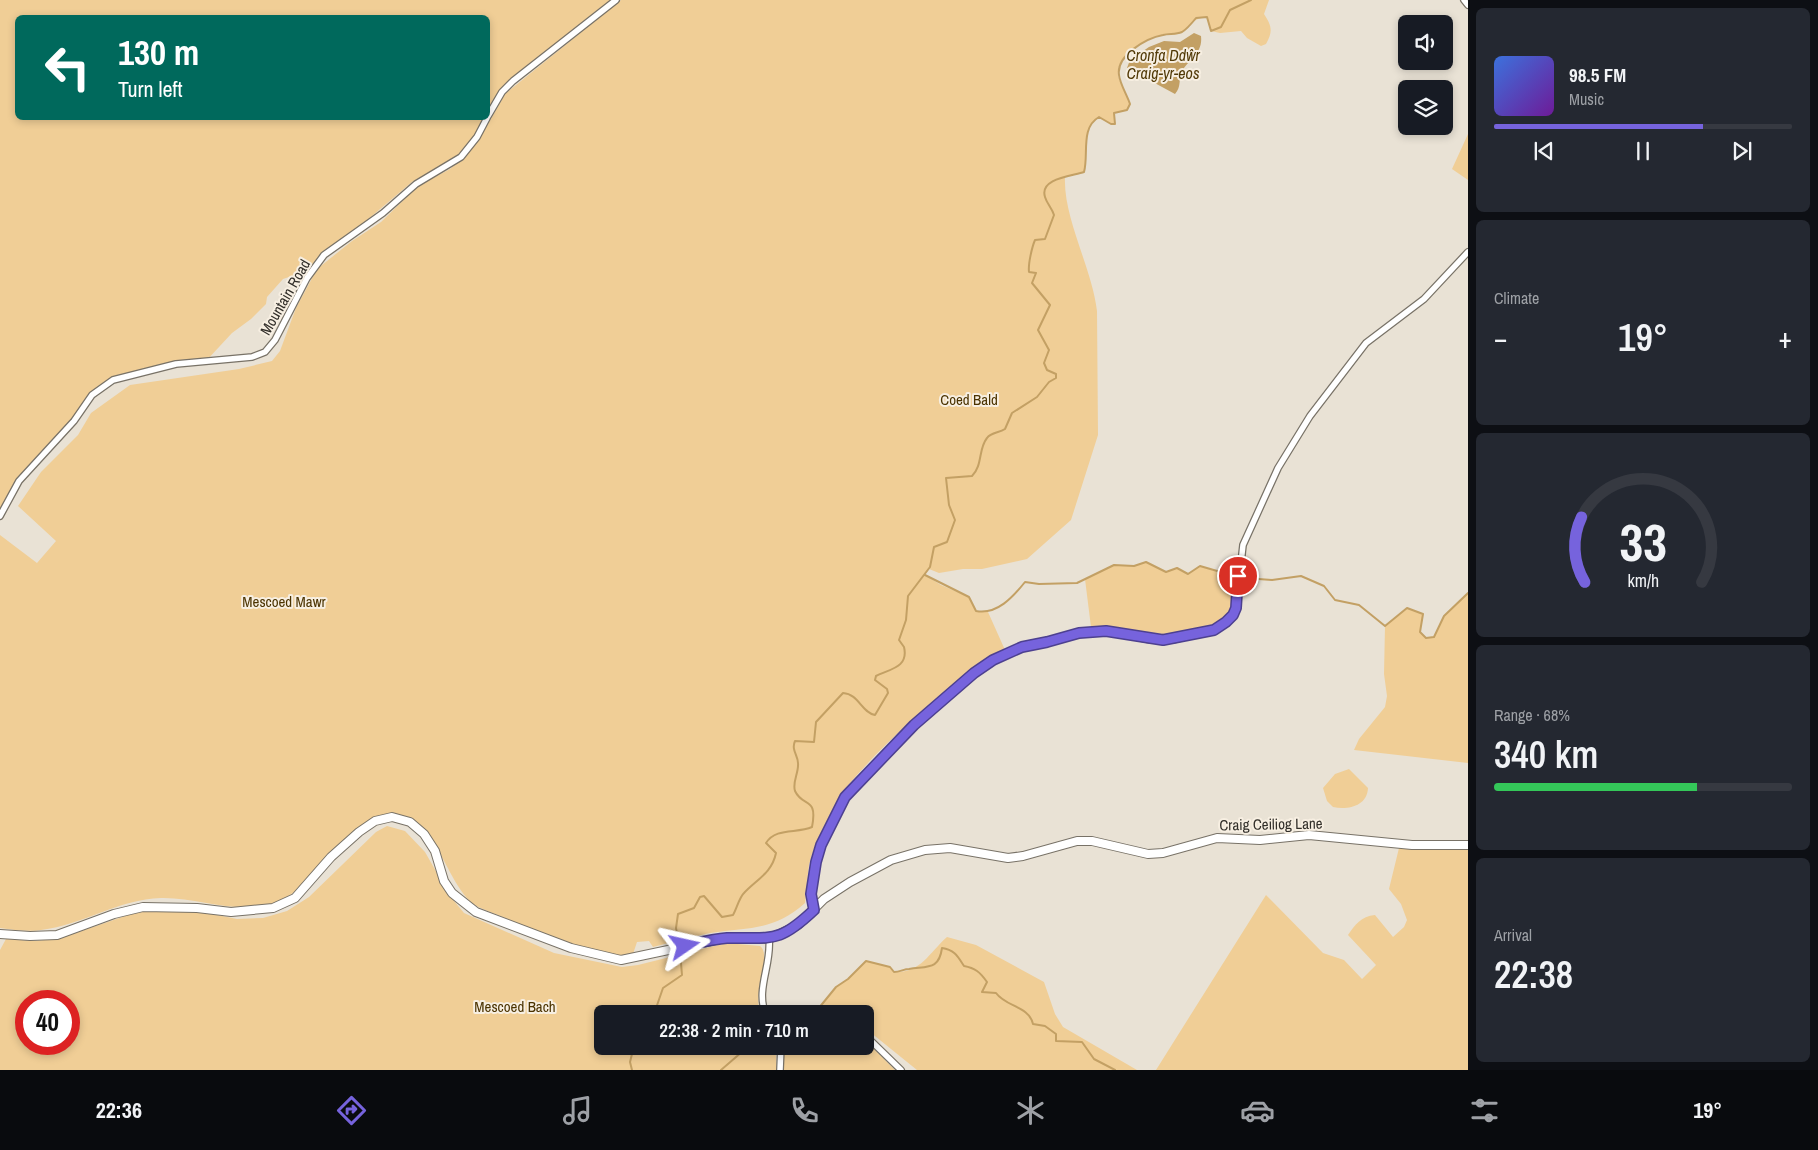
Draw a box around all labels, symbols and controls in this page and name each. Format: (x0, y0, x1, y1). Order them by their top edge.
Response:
map controls (1398, 15, 1453, 135)
button: sound (1398, 15, 1453, 70)
text: 130 m (118, 29, 199, 76)
icon: left (35, 35, 100, 100)
water label: Cronfa Ddŵr Craig-yr-eos (1126, 44, 1200, 84)
text: 98.5 FM (1569, 62, 1626, 88)
text: Turn left (118, 74, 183, 104)
button: layers (1398, 80, 1453, 135)
text: Music (1569, 88, 1604, 110)
icon: previous (1530, 137, 1558, 165)
icon: pause (1629, 137, 1657, 165)
icon: next (1728, 137, 1756, 165)
street label: Mountain Road (255, 255, 315, 339)
text: Climate (1494, 287, 1539, 309)
text: 19° (1618, 312, 1668, 363)
text: − (1494, 319, 1507, 357)
text: + (1779, 319, 1792, 357)
park label: Coed Bald (940, 389, 998, 410)
text: 33 (1619, 507, 1667, 577)
pin (1217, 555, 1259, 597)
icon: arrive (1224, 562, 1252, 590)
text: km/h (1627, 569, 1659, 593)
park label: Mescoed Mawr (242, 591, 326, 612)
text: Range · 68% (1494, 704, 1570, 726)
text: 340 km (1494, 729, 1598, 780)
street label: Craig Ceiliog Lane (1219, 813, 1323, 835)
position arrow (658, 919, 710, 971)
text: Arrival (1494, 924, 1532, 946)
text: 22:38 (1494, 949, 1573, 1000)
speed limit sign: 40 (15, 990, 80, 1055)
park label: Mescoed Bach (474, 996, 556, 1017)
text: 22:38 · 2 min · 710 m (659, 1017, 809, 1043)
icon: directions (334, 1093, 369, 1128)
icon: music (560, 1093, 595, 1128)
icon: phone (787, 1093, 822, 1128)
icon: climate (1013, 1093, 1048, 1128)
icon: car (1240, 1093, 1275, 1128)
icon: filters (1467, 1093, 1502, 1128)
text: 22:36 (96, 1095, 142, 1125)
text: 19° (1693, 1095, 1722, 1125)

